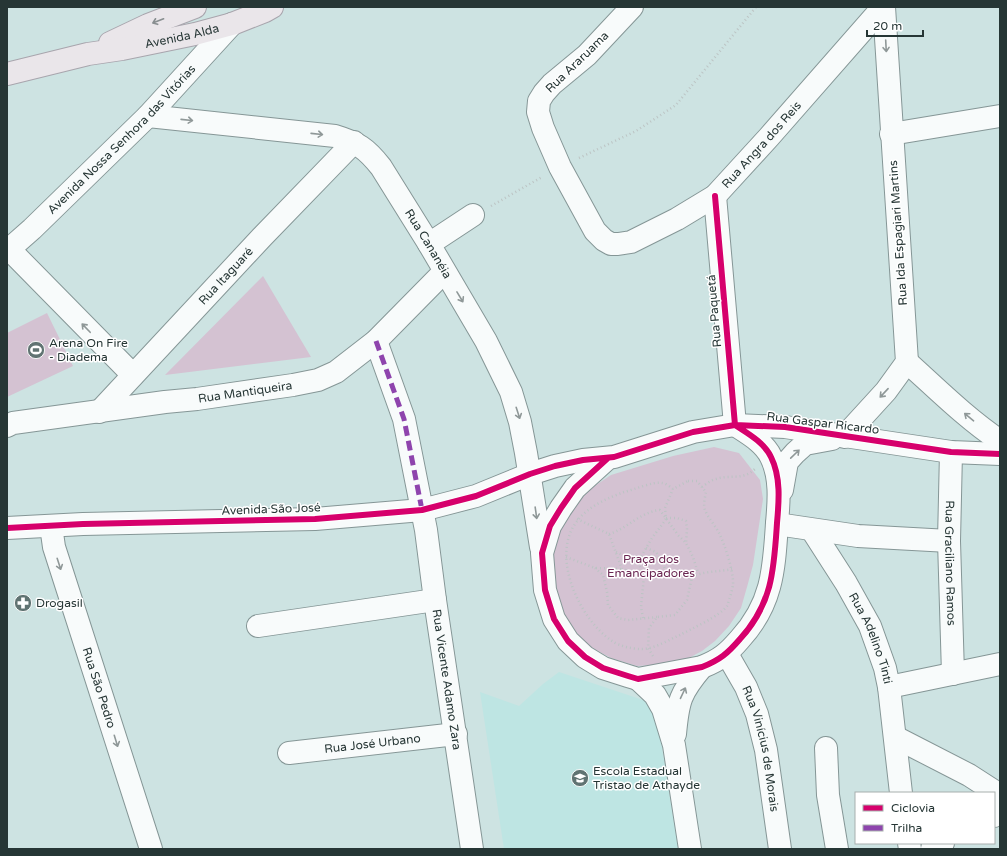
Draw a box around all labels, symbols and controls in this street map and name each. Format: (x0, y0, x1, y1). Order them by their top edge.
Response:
scale bar (867, 12, 923, 38)
one-way arrow (153, 17, 165, 25)
text: 20 m (873, 19, 902, 33)
street label: Avenida Alda (144, 21, 220, 51)
street label: Rua Araruama (543, 28, 611, 96)
one-way arrow (883, 39, 890, 52)
street label: Avenida Nossa Senhora das Vitórias (45, 62, 199, 217)
street label: Rua Angra dos Reis (719, 98, 804, 191)
one-way arrow (180, 117, 193, 124)
one-way arrow (310, 130, 323, 137)
street label: Rua Ida Espagiari Martins (886, 160, 910, 306)
street label: Rua Cananéia (402, 206, 455, 281)
street label: Rua Itaguaré (196, 244, 256, 307)
street label: Rua Paquetá (704, 274, 724, 348)
one-way arrow (456, 291, 464, 303)
one-way arrow (81, 323, 91, 333)
place label: Arena On Fire - Diadema (49, 336, 128, 364)
sports icon: Arena On Fire - Diadema (26, 340, 46, 360)
street label: Rua Mantiqueira (197, 378, 293, 406)
one-way arrow (879, 388, 888, 398)
one-way arrow (514, 407, 522, 419)
street label: Rua Gaspar Ricardo (766, 409, 880, 437)
one-way arrow (964, 413, 975, 422)
one-way arrow (790, 449, 800, 458)
street label: Avenida São José (221, 500, 321, 518)
street label: Rua Graciliano Ramos (942, 500, 959, 626)
one-way arrow (532, 506, 540, 519)
park label: Praça dos Emancipadores (607, 552, 695, 580)
one-way arrow (56, 558, 64, 570)
street label: Rua Adelino Tinti (846, 590, 895, 685)
pharmacy icon: Drogasil (13, 593, 33, 613)
place label: Drogasil (36, 596, 83, 610)
street label: Rua Vicente Adamo Zara (429, 608, 464, 751)
street label: Rua São Pedro (80, 645, 119, 730)
street label: Rua Vinícius de Morais (739, 684, 782, 813)
one-way arrow (680, 687, 687, 699)
street label: Rua José Urbano (324, 731, 421, 756)
one-way arrow (113, 735, 120, 748)
place label: Escola Estadual Tristao de Athayde (593, 764, 700, 792)
school or university icon: Escola Estadual Tristao de Athayde (570, 768, 590, 788)
legend (855, 792, 995, 844)
text: Ciclovia (891, 801, 935, 815)
text: Trilha (891, 821, 922, 835)

